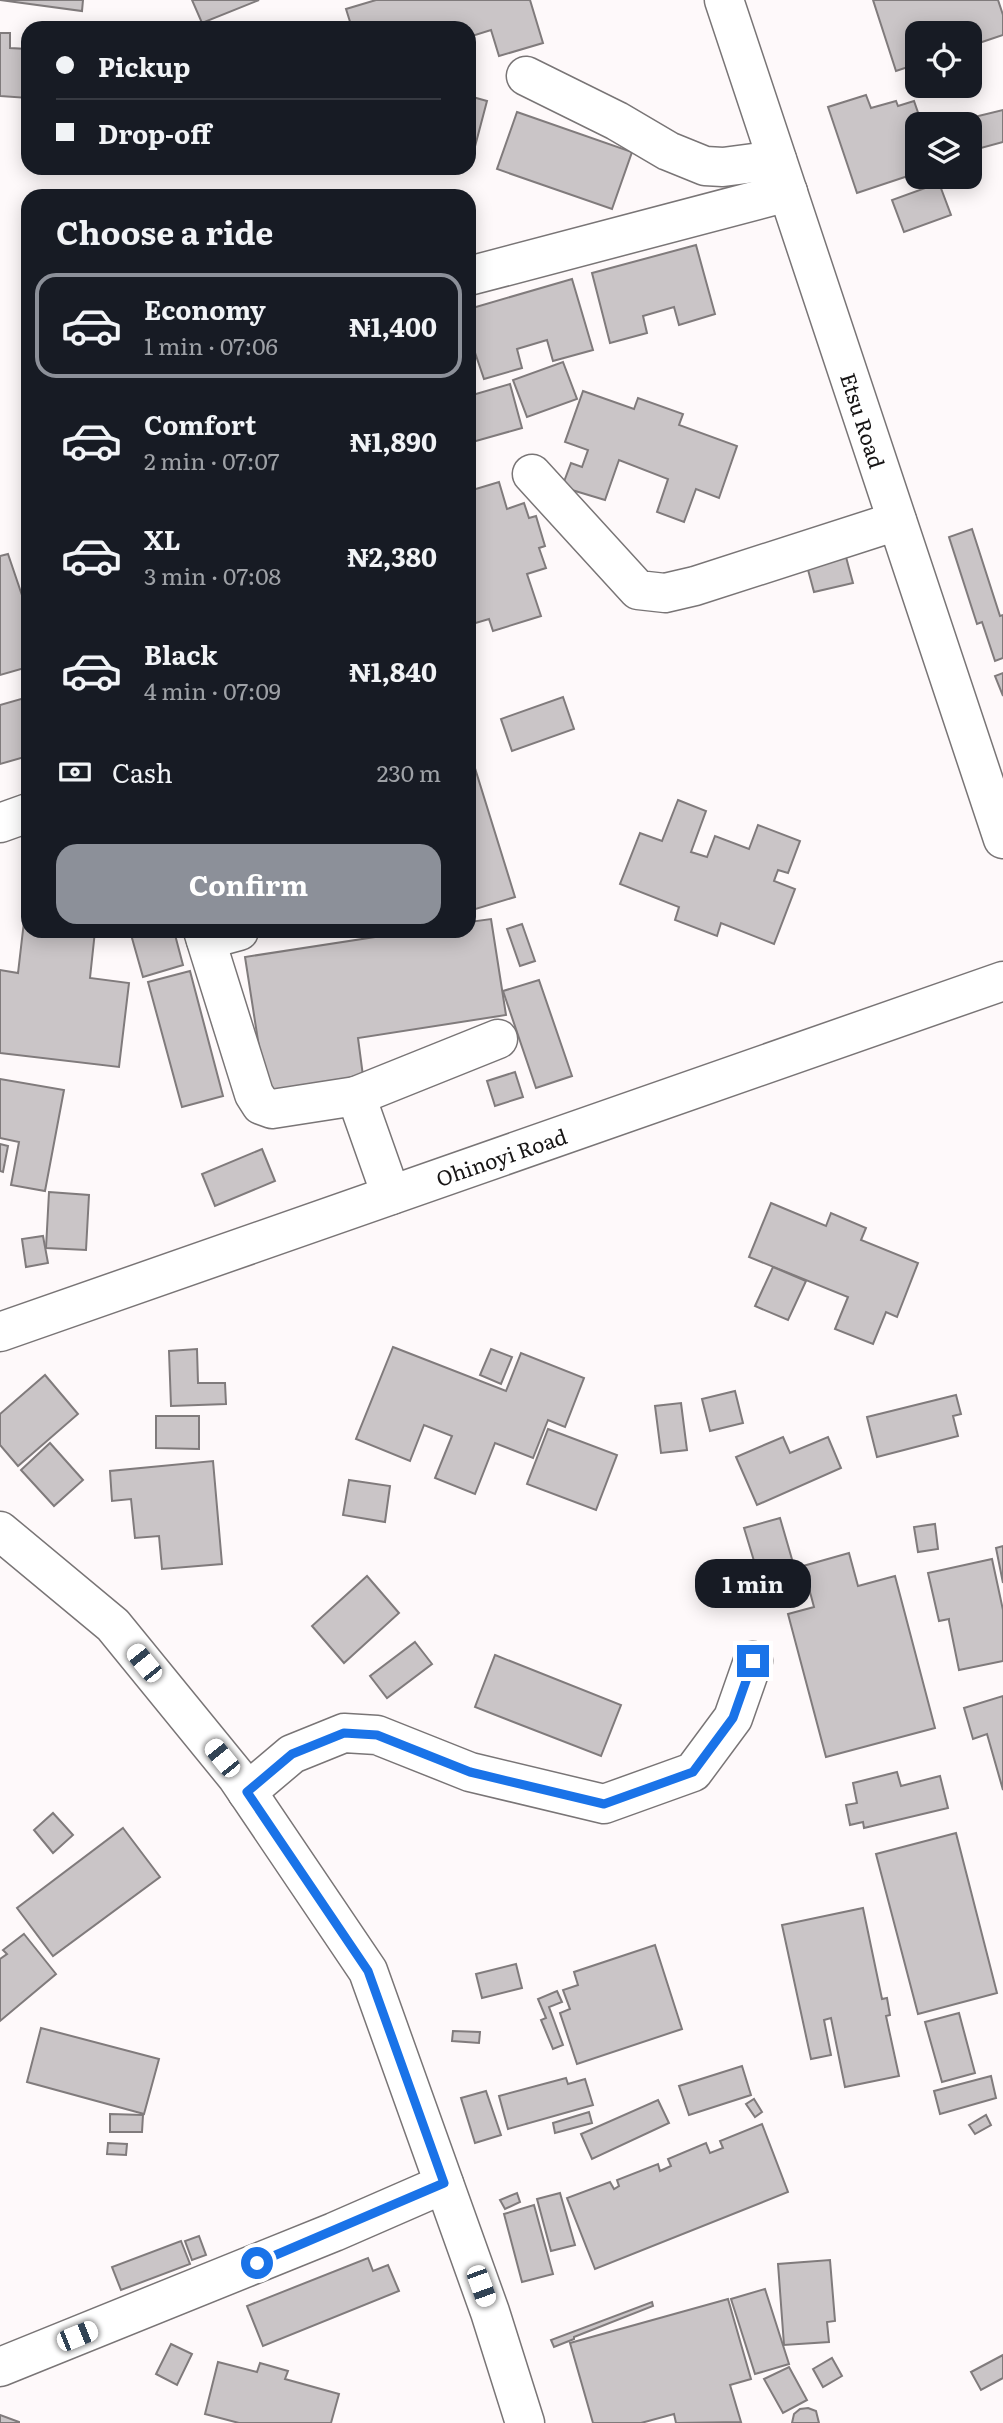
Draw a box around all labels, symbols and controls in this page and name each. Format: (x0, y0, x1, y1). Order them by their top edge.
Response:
map controls (905, 21, 982, 189)
button: locate (905, 21, 982, 98)
text: Pickup (98, 46, 190, 85)
button: layers (905, 112, 982, 189)
text: Drop-off (98, 113, 211, 152)
text: Choose a ride (56, 207, 273, 255)
text: Economy (144, 289, 266, 328)
icon: car (60, 294, 123, 357)
text: ₦1,400 (349, 306, 437, 345)
text: 1 min · 07:06 (144, 328, 278, 362)
street label: Etsu Road (834, 368, 894, 472)
text: Comfort (144, 404, 256, 443)
icon: car (60, 409, 123, 472)
text: ₦1,890 (350, 421, 437, 460)
text: 2 min · 07:07 (144, 443, 279, 477)
text: XL (144, 519, 181, 558)
icon: car (60, 524, 123, 587)
text: ₦2,380 (347, 536, 437, 575)
text: 3 min · 07:08 (144, 558, 281, 592)
text: Black (144, 634, 218, 673)
icon: car (60, 639, 123, 702)
text: ₦1,840 (349, 651, 437, 690)
text: 4 min · 07:09 (144, 673, 281, 707)
text: Cash (112, 752, 173, 791)
icon: cash (56, 753, 94, 791)
text: 230 m (377, 755, 441, 789)
button: Confirm (56, 844, 441, 924)
street label: Ohinoyi Road (431, 1119, 571, 1193)
callout: 1 min (695, 1560, 811, 1608)
text: 1 min (722, 1566, 784, 1600)
car (123, 1640, 166, 1686)
route end (737, 1645, 769, 1677)
car (201, 1735, 244, 1781)
route start (241, 2247, 273, 2279)
car (464, 2263, 499, 2309)
car (54, 2318, 101, 2354)

